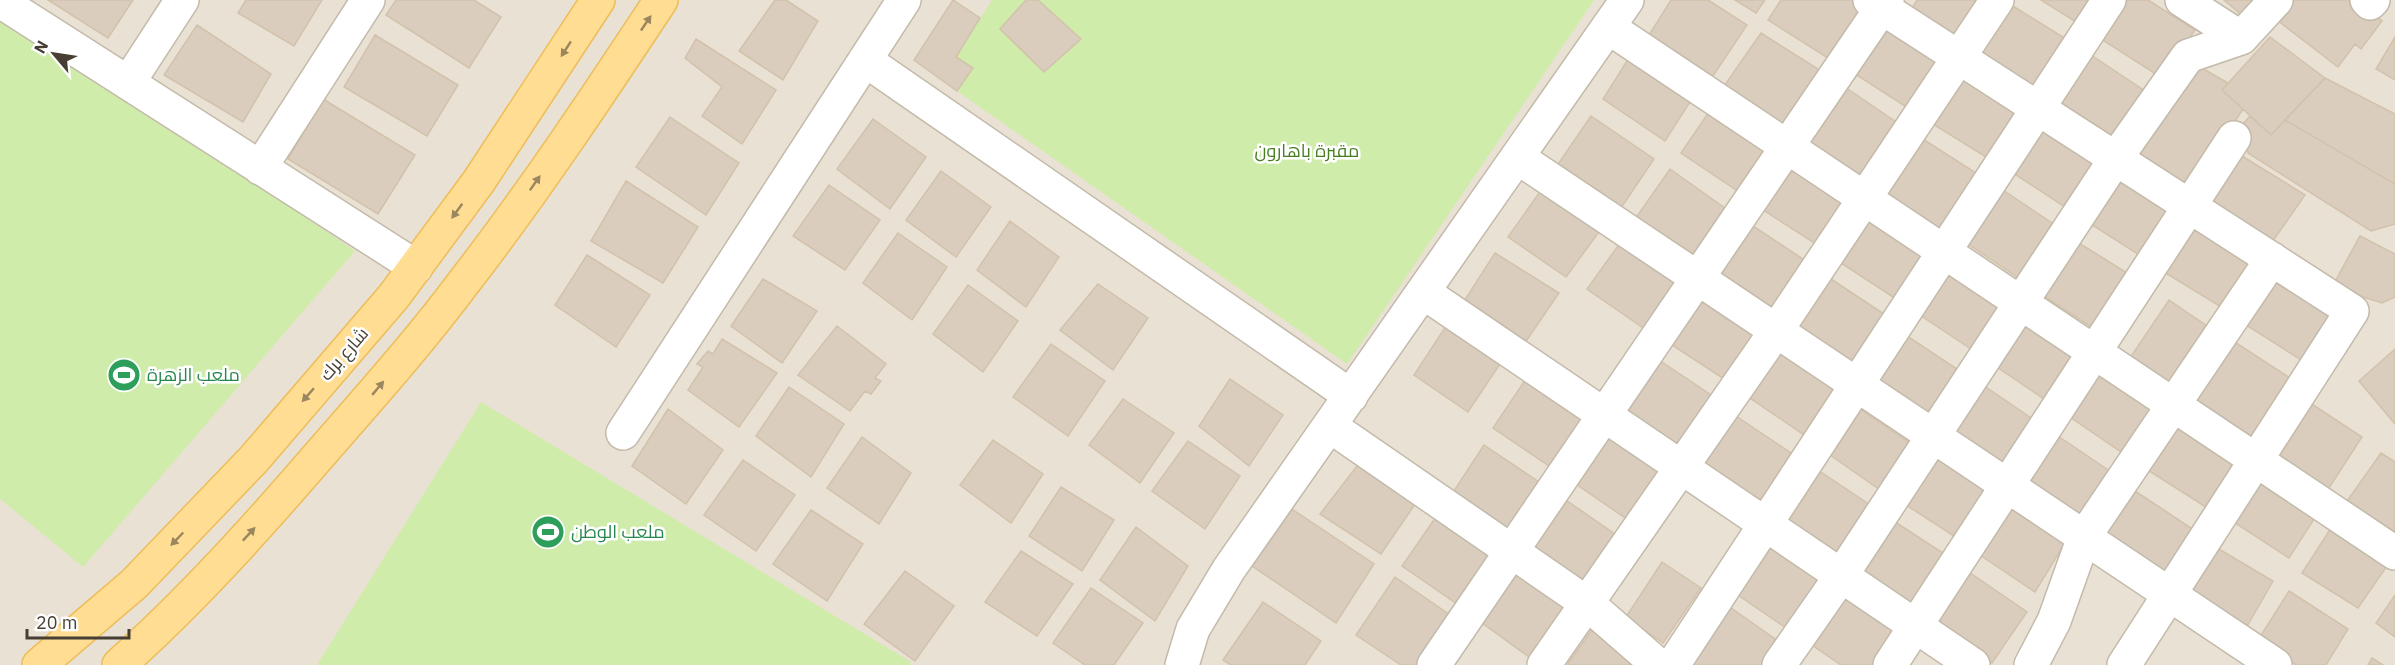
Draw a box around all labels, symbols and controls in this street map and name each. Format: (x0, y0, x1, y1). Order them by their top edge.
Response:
one-way arrow (640, 15, 651, 31)
north arrow (24, 24, 84, 84)
text: N (29, 37, 52, 57)
one-way arrow (561, 41, 572, 57)
park label: مقبرة باهارون (1255, 139, 1359, 162)
one-way arrow (529, 176, 541, 192)
one-way arrow (451, 202, 463, 218)
street label: شارع برك (314, 322, 374, 386)
sports icon: ملعب الزهرة (106, 357, 142, 393)
place label: ملعب الزهرة (147, 363, 240, 386)
one-way arrow (371, 380, 384, 396)
one-way arrow (302, 387, 315, 403)
sports icon: ملعب الوطن (530, 514, 566, 550)
place label: ملعب الوطن (571, 520, 665, 543)
one-way arrow (242, 527, 255, 542)
one-way arrow (170, 532, 184, 547)
scale bar (27, 602, 129, 640)
text: 20 m (36, 611, 78, 634)

